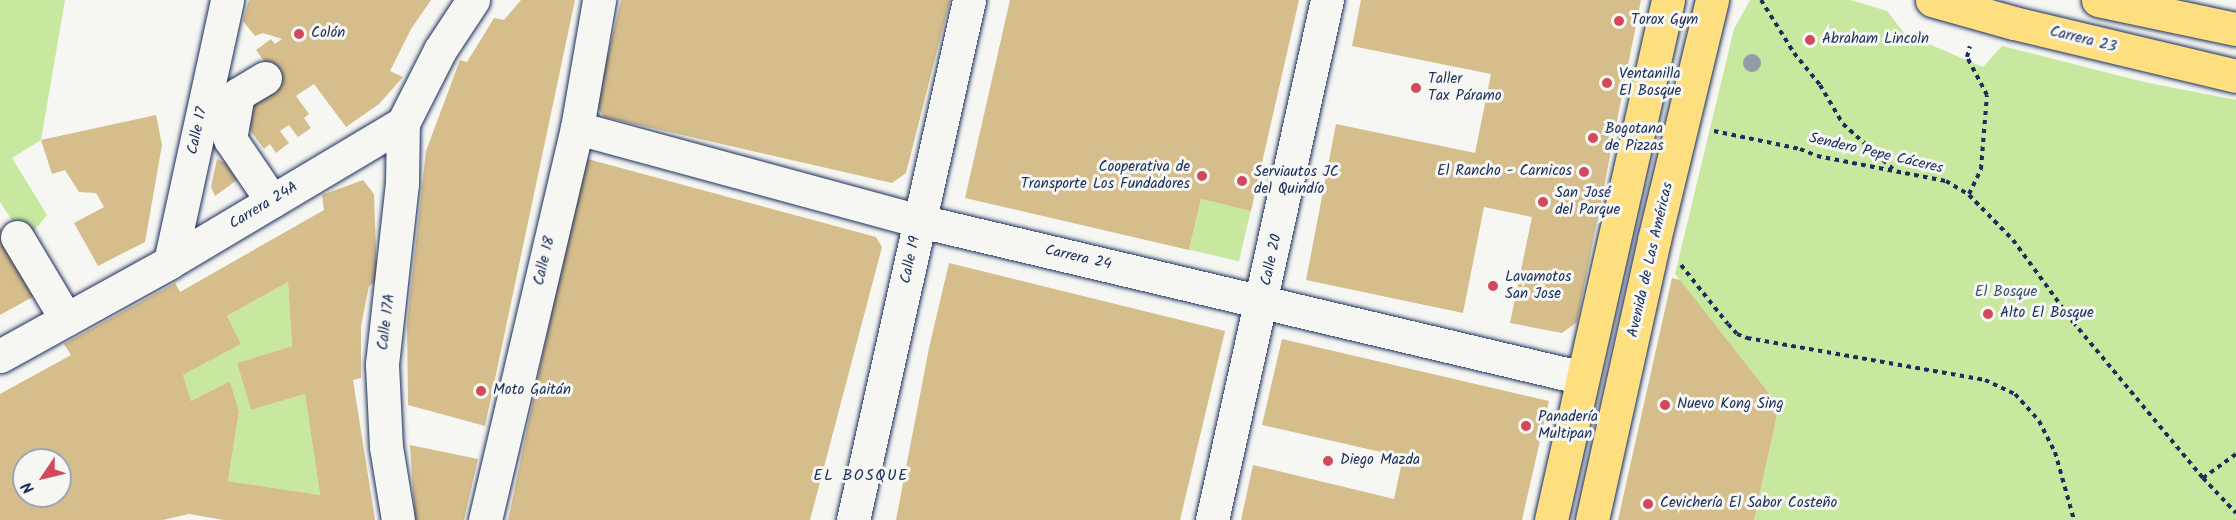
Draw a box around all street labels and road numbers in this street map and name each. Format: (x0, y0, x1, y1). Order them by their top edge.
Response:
street label: Carrera 23 (2048, 23, 2118, 57)
street label: Calle 17 (184, 106, 212, 156)
street label: Sendero Pepe Cáceres (1807, 130, 1945, 178)
street label: Carrera 24A (226, 179, 302, 233)
street label: Avenida de Las Américas (1624, 181, 1678, 339)
street label: Calle 20 (1258, 233, 1286, 287)
street label: Calle 18 (531, 235, 559, 287)
street label: Calle 19 (897, 235, 925, 285)
street label: Carrera 24 (1043, 242, 1113, 274)
street label: Calle 17A (375, 293, 399, 351)

